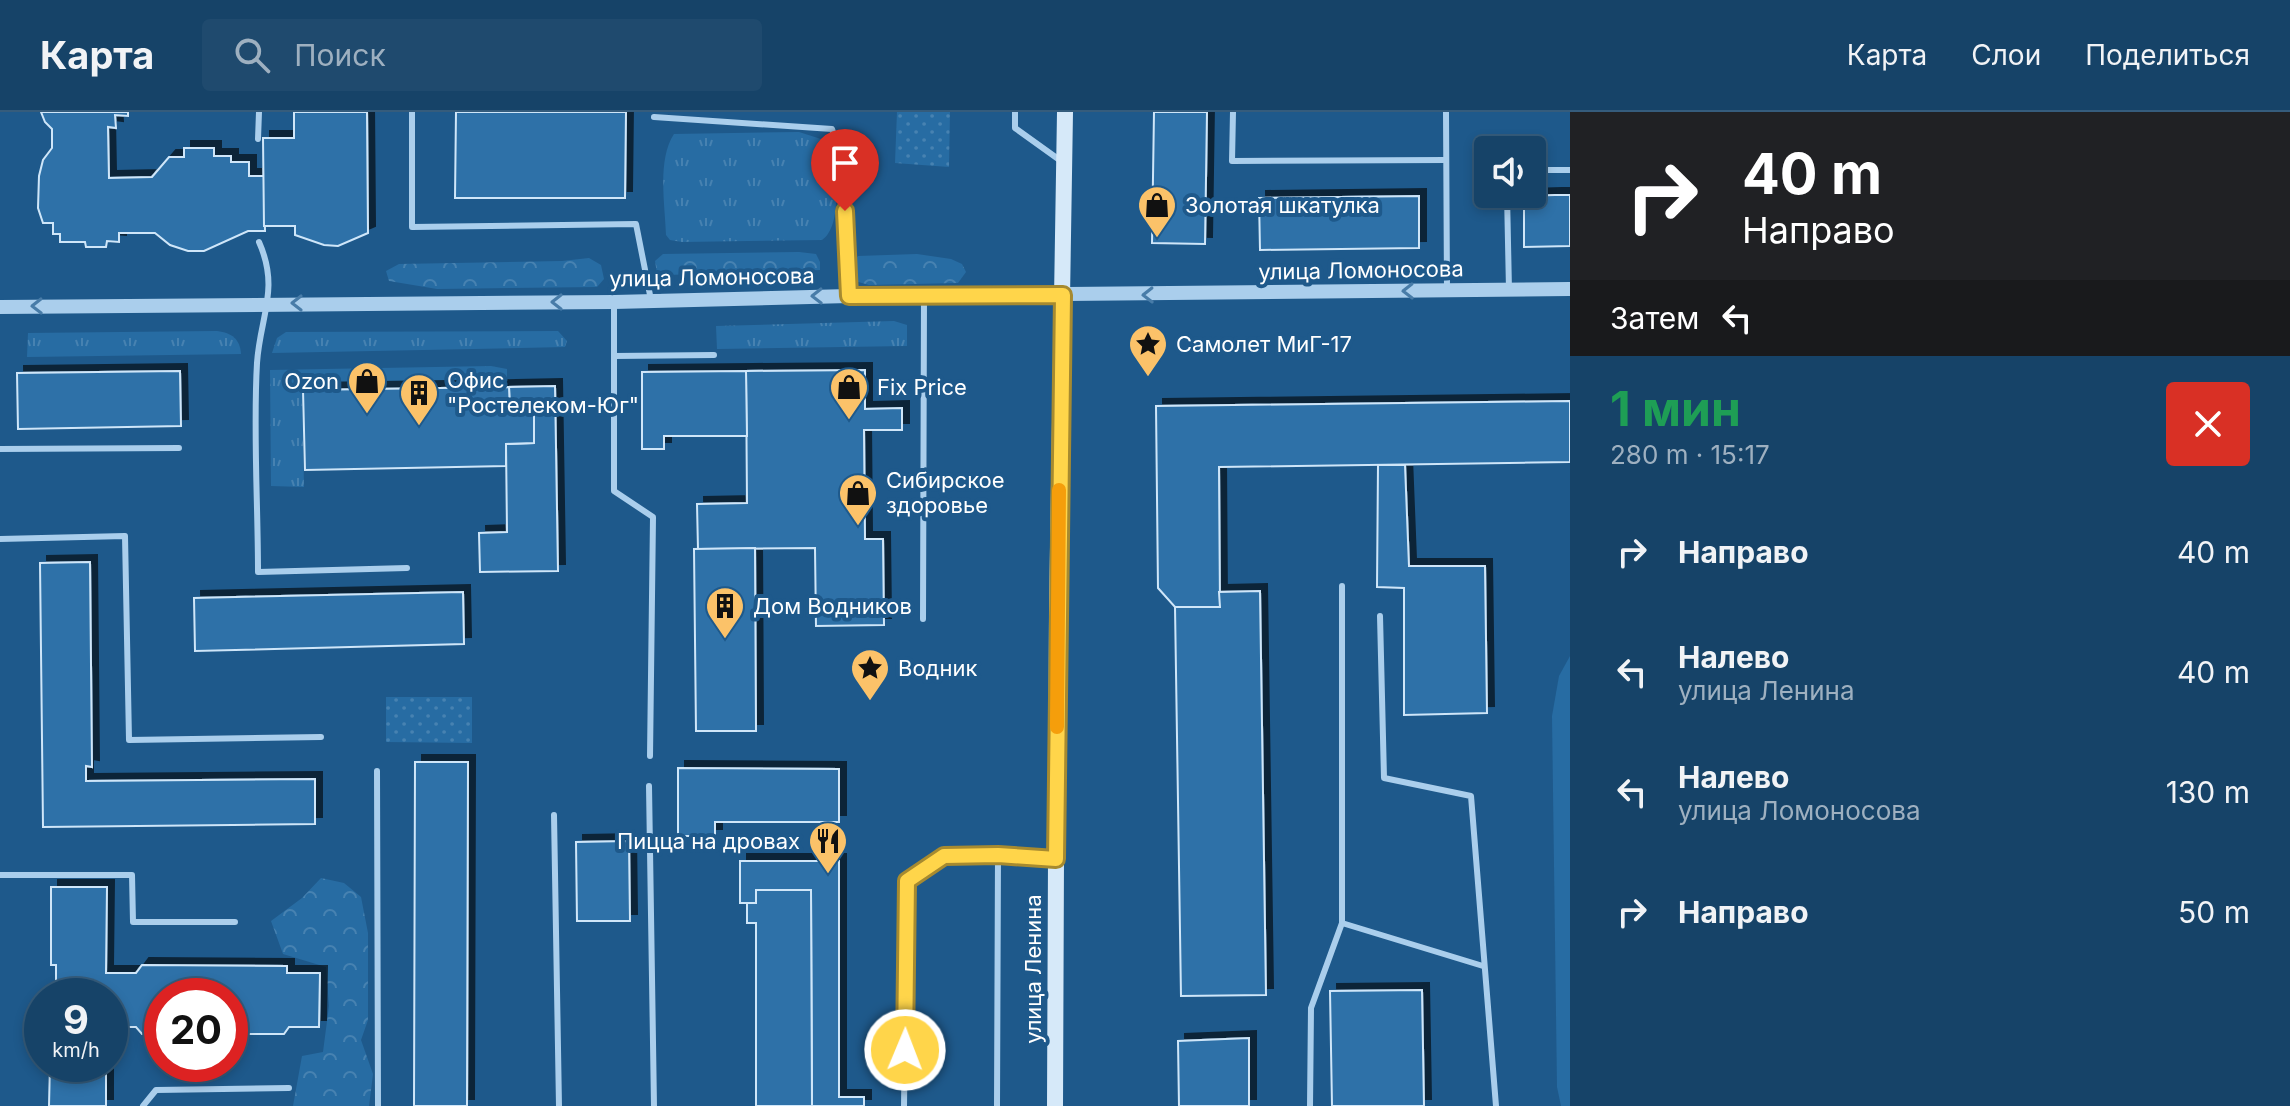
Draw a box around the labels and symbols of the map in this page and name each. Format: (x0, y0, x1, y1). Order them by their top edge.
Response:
pin (811, 129, 879, 211)
shop icon: Золотая шкатулка (1136, 184, 1178, 239)
place label: Золотая шкатулка (1185, 192, 1380, 218)
street label: улица Ломоносова (1258, 255, 1464, 285)
street label: улица Ломоносова (609, 262, 815, 292)
one-way arrow (1401, 283, 1414, 300)
one-way arrow (1141, 286, 1154, 304)
one-way arrow (810, 288, 823, 305)
one-way arrow (550, 293, 563, 311)
one-way arrow (290, 294, 303, 312)
one-way arrow (30, 297, 43, 315)
place icon: Самолет МиГ-17 (1127, 323, 1169, 378)
place label: Самолет МиГ-17 (1176, 331, 1352, 357)
shop icon: Ozon (346, 360, 388, 415)
shop icon: Fix Price (828, 366, 870, 421)
place label: Офис "Ростелеком-Юг" (447, 367, 639, 418)
place label: Ozon (284, 368, 339, 394)
building icon: Офис "Ростелеком-Юг" (398, 372, 440, 427)
place label: Fix Price (877, 374, 967, 400)
place label: Сибирское здоровье (886, 467, 1005, 518)
shop icon: Сибирское здоровье (837, 472, 879, 527)
building icon: Дом Водников (704, 585, 746, 640)
place label: Дом Водников (753, 593, 912, 619)
place icon: Водник (849, 647, 891, 702)
place label: Водник (898, 655, 977, 681)
restaurant icon: Пицца на дровах (807, 820, 849, 875)
place label: Пицца на дровах (617, 828, 800, 854)
street label: улица Ленина (1020, 894, 1046, 1044)
speed limit sign: 20 (144, 978, 248, 1082)
position arrow (863, 1008, 947, 1092)

